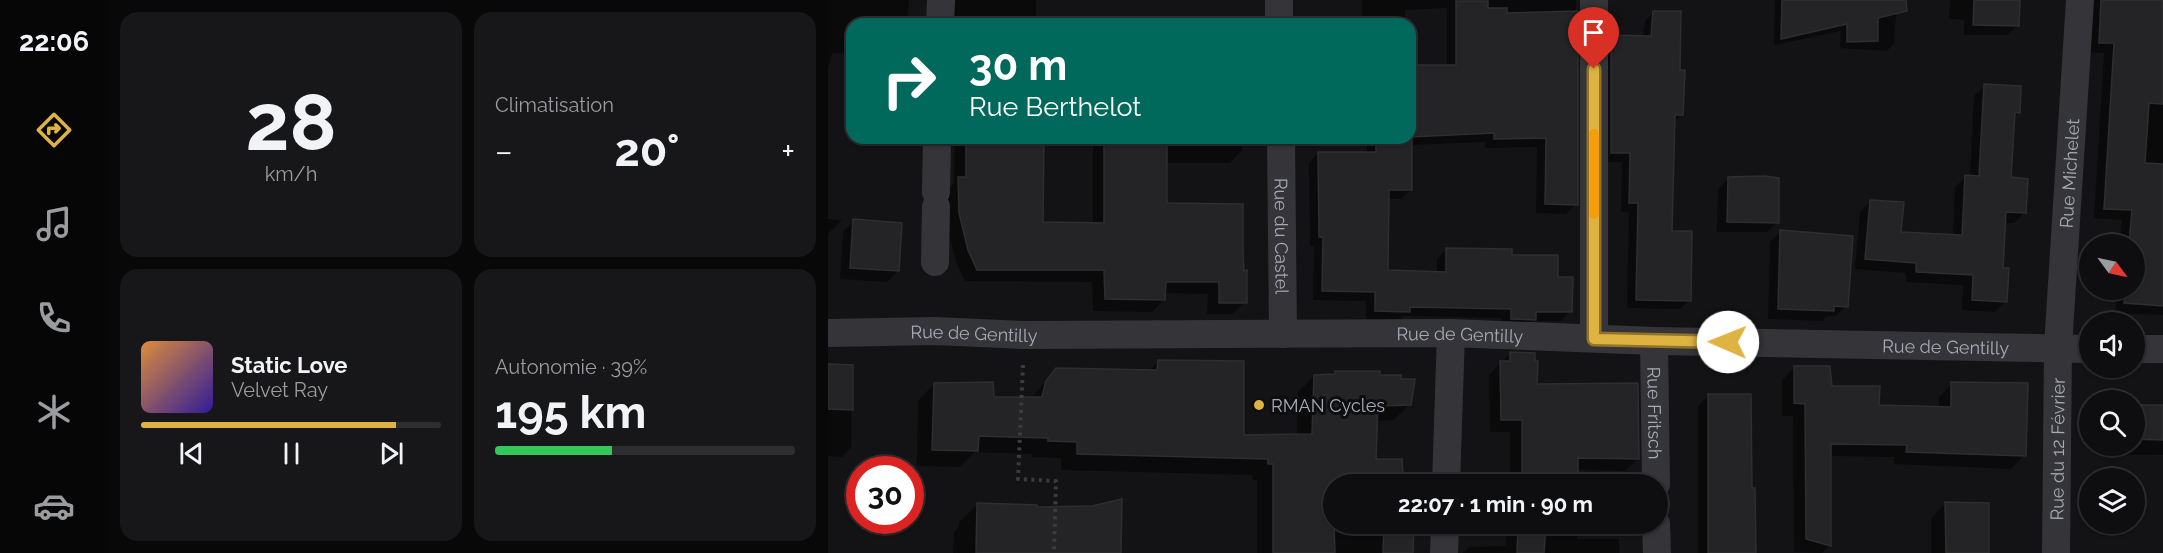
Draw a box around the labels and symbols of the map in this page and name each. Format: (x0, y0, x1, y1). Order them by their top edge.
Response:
pin (1568, 7, 1619, 69)
street label: Rue Michelet (2055, 118, 2083, 229)
street label: Rue du Castel (1271, 178, 1293, 294)
north arrow (2079, 234, 2145, 300)
position arrow (1696, 310, 1760, 374)
street label: Rue de Gentilly (910, 320, 1038, 346)
street label: Rue de Gentilly (1396, 322, 1524, 346)
street label: Rue de Gentilly (1882, 335, 2010, 358)
street label: Rue Fritsch (1644, 366, 1666, 460)
street label: Rue du 12 Février (2046, 377, 2068, 521)
place label: RMAN Cycles (1271, 395, 1385, 416)
marker: RMAN Cycles (1252, 398, 1266, 412)
speed limit sign: 30 (846, 456, 924, 534)

